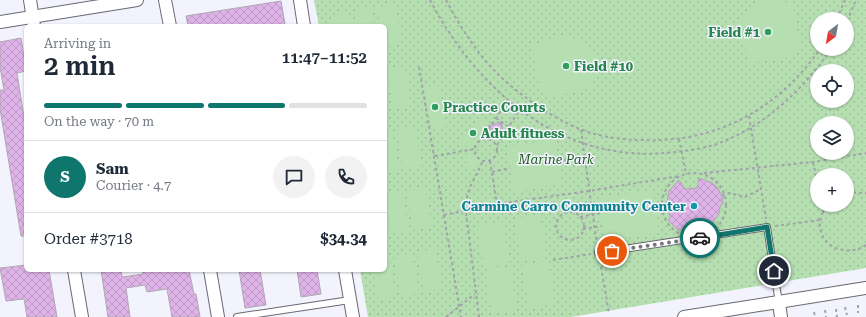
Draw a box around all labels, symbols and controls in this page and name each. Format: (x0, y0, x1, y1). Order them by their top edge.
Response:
north arrow (810, 12, 854, 56)
map controls (810, 12, 854, 212)
place label: Field #1 (708, 25, 760, 40)
marker: Field #1 (763, 27, 773, 37)
text: Arriving in (44, 36, 111, 51)
text: 11:47–11:52 (282, 49, 367, 67)
text: 2 min (44, 51, 116, 81)
place label: Field #10 (574, 59, 633, 74)
marker: Field #10 (561, 61, 571, 71)
button: locate (810, 64, 854, 108)
place label: Practice Courts (443, 100, 546, 115)
marker: Practice Courts (430, 102, 440, 112)
text: On the way · 70 m (44, 114, 154, 129)
button: layers (810, 116, 854, 160)
place label: Adult fitness (481, 126, 565, 141)
marker: Adult fitness (468, 128, 478, 138)
park label: Marine Park (517, 152, 595, 167)
button: chat (273, 156, 315, 198)
button: phone (325, 156, 367, 198)
text: Sam (96, 160, 129, 178)
text: S (60, 168, 70, 186)
button: + (810, 168, 854, 212)
text: Courier · 4.7 (96, 178, 171, 193)
place label: Carmine Carro Community Center (462, 199, 686, 214)
marker: Carmine Carro Community Center (689, 201, 699, 211)
courier (680, 218, 720, 258)
icon: car (689, 227, 711, 249)
text: Order #3718 (44, 230, 133, 248)
text: $34.34 (320, 230, 367, 248)
pin (595, 234, 629, 268)
icon: bag (601, 240, 623, 262)
pin (757, 254, 791, 288)
icon: home (763, 260, 785, 282)

